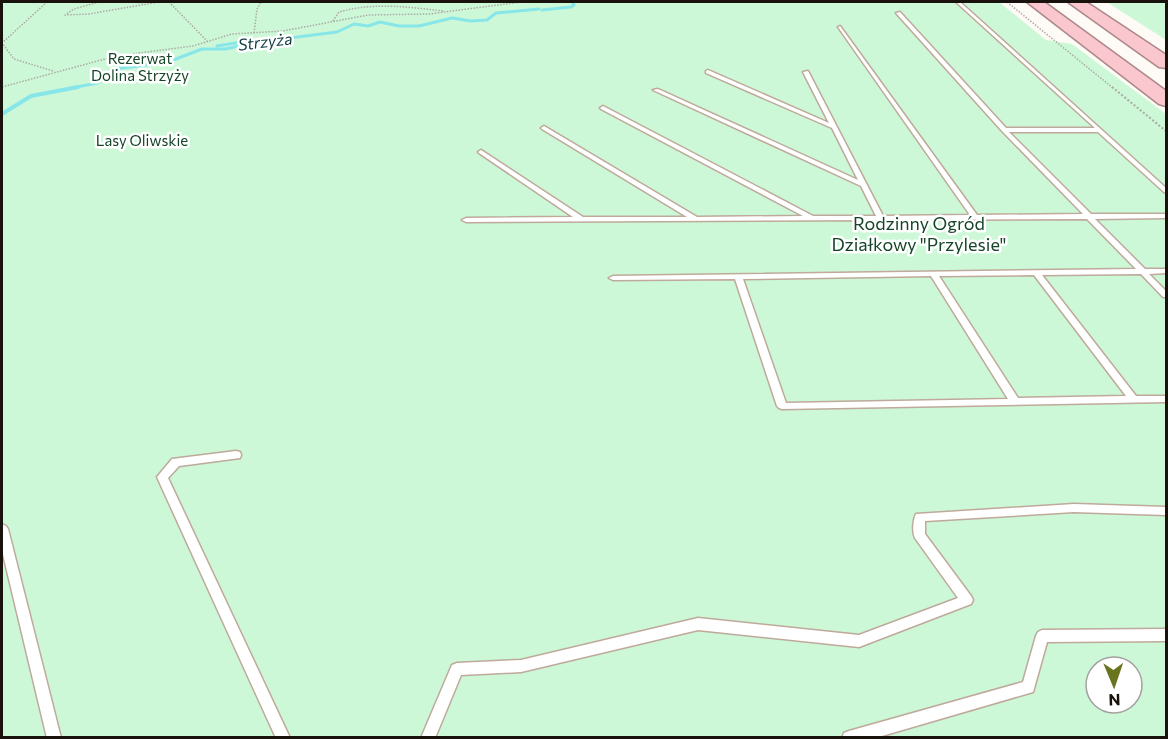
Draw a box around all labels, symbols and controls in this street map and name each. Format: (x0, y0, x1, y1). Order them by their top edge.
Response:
water label: Strzyża (237, 28, 293, 54)
park label: Rezerwat Dolina Strzyży (91, 49, 189, 84)
park label: Lasy Oliwskie (96, 131, 188, 149)
park label: Rodzinny Ogród Działkowy "Przylesie" (831, 212, 1007, 255)
north arrow (1084, 655, 1144, 715)
text: N (1108, 691, 1121, 710)

